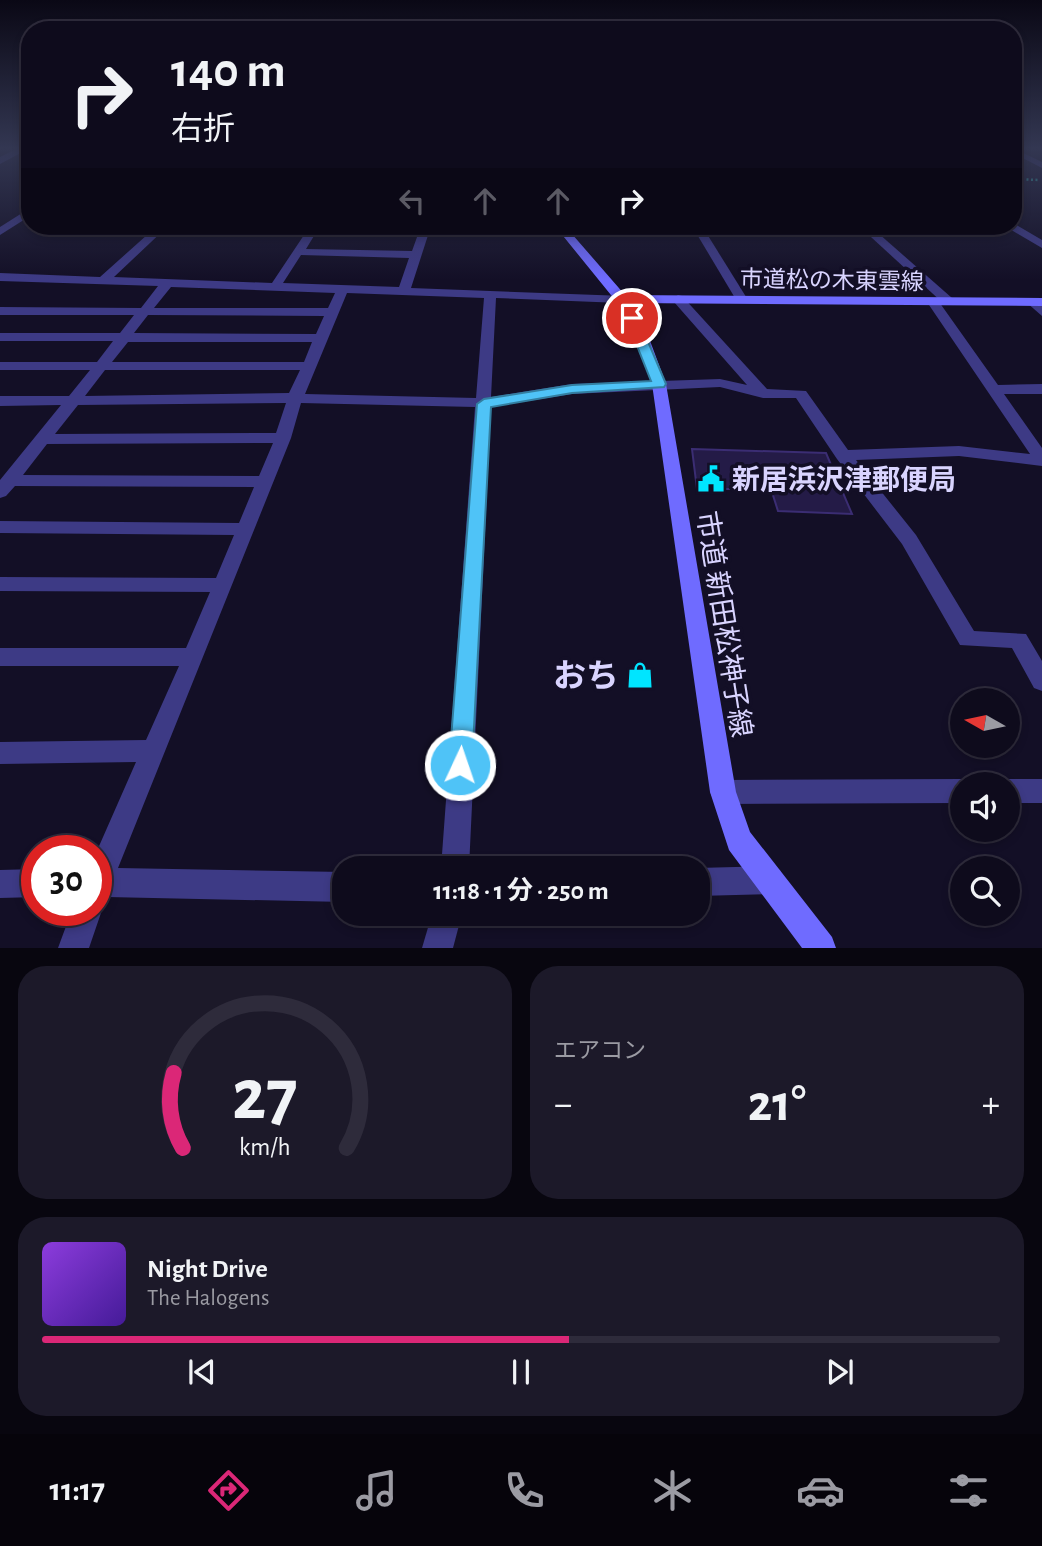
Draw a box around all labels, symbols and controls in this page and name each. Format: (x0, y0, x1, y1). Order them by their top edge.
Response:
text: 140 m (171, 47, 286, 96)
icon: right (56, 49, 147, 140)
text: 右折 (171, 113, 235, 145)
icon: left (393, 182, 431, 220)
icon: ahead (466, 182, 504, 220)
icon: ahead (539, 182, 577, 220)
icon: right (612, 182, 650, 220)
street label: 市道松の木東雲線 (740, 266, 924, 295)
pin (602, 288, 662, 348)
icon: arrive (613, 299, 651, 337)
public building icon: 新居浜沢津郵便局 (696, 464, 726, 494)
place label: 新居浜沢津郵便局 (732, 465, 956, 495)
street label: 市道 新田松神子線 (691, 509, 757, 739)
place label: おち (553, 660, 619, 694)
shop icon: おち (625, 660, 655, 690)
north arrow (950, 688, 1020, 758)
map controls (950, 688, 1020, 926)
position arrow (423, 728, 497, 802)
button: sound (950, 772, 1020, 842)
speed limit sign: 30 (21, 835, 112, 926)
button: search (950, 856, 1020, 926)
text: 11:18 · 1 分 · 250 m (433, 878, 609, 904)
text: エアコン (554, 1040, 646, 1063)
text: 27 (232, 1061, 298, 1134)
text: 21° (748, 1078, 806, 1130)
text: − (554, 1086, 572, 1124)
text: + (982, 1086, 1000, 1124)
text: km/h (239, 1135, 291, 1160)
text: Night Drive (147, 1256, 268, 1282)
text: The Halogens (147, 1287, 269, 1310)
icon: previous (183, 1353, 221, 1391)
icon: pause (502, 1353, 540, 1391)
icon: next (821, 1353, 859, 1391)
icon: directions (204, 1466, 253, 1515)
icon: music (352, 1466, 401, 1515)
icon: phone (500, 1466, 549, 1515)
icon: climate (648, 1466, 697, 1515)
icon: car (796, 1466, 845, 1515)
icon: filters (944, 1466, 993, 1515)
text: 11:17 (49, 1474, 105, 1506)

